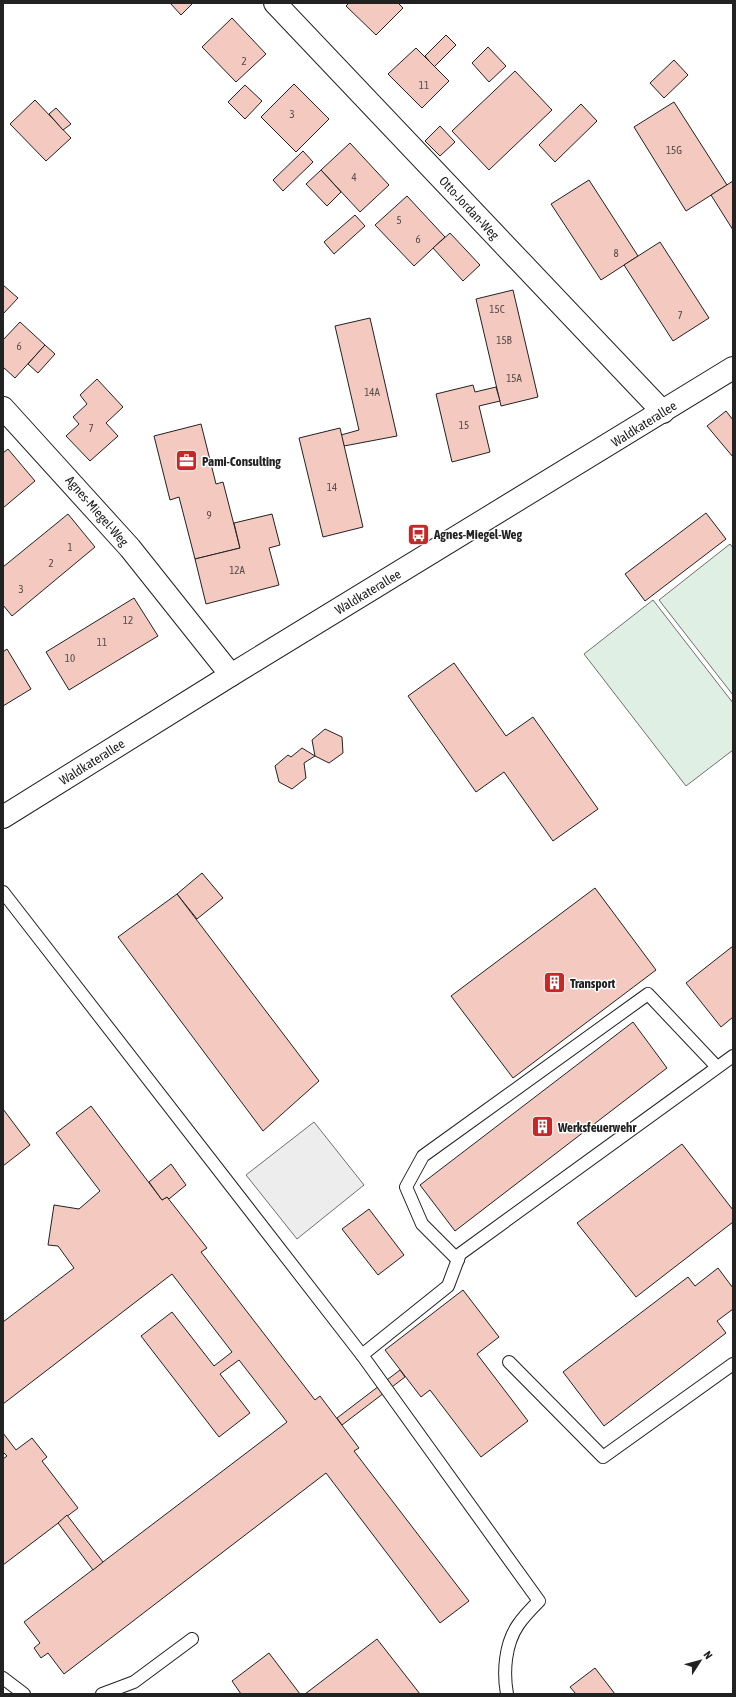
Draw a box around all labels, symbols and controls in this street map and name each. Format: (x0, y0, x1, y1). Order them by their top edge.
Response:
house number: 2 (241, 55, 247, 67)
house number: 11 (419, 79, 429, 91)
house number: 3 (289, 108, 295, 120)
house number: 15G (666, 144, 682, 156)
house number: 4 (351, 171, 357, 183)
street label: Otto-Jordan-Weg (436, 173, 502, 243)
house number: 5 (396, 214, 402, 226)
house number: 6 (415, 233, 421, 245)
house number: 8 (613, 247, 619, 259)
house number: 15C (489, 303, 505, 315)
house number: 7 (677, 309, 683, 321)
house number: 15B (496, 334, 513, 346)
house number: 6 (16, 340, 22, 352)
house number: 15A (506, 372, 522, 384)
house number: 14A (364, 386, 380, 398)
street label: Waldkaterallee (609, 398, 679, 450)
house number: 15 (459, 419, 469, 431)
house number: 7 (88, 422, 94, 434)
office icon: Pami-Consulting (173, 448, 199, 474)
place label: Pami-Consulting (202, 454, 281, 469)
street label: Agnes-Miegel-Weg (62, 473, 132, 549)
house number: 14 (327, 481, 337, 493)
house number: 9 (206, 509, 212, 521)
bus stop icon: Agnes-Miegel-Weg (406, 521, 432, 547)
place label: Agnes-Miegel-Weg (433, 527, 522, 542)
house number: 1 (67, 541, 73, 553)
house number: 2 (48, 557, 54, 569)
house number: 12A (229, 564, 245, 576)
street label: Waldkaterallee (332, 566, 404, 617)
house number: 3 (18, 583, 24, 595)
house number: 12 (123, 614, 133, 626)
house number: 11 (97, 636, 107, 648)
house number: 10 (65, 652, 75, 664)
street label: Waldkaterallee (57, 736, 127, 788)
building icon: Transport (541, 970, 567, 996)
place label: Transport (570, 976, 615, 991)
building icon: Werksfeuerwehr (530, 1114, 556, 1140)
place label: Werksfeuerwehr (557, 1120, 637, 1135)
north arrow (680, 1641, 720, 1681)
text: N (701, 1649, 715, 1661)

